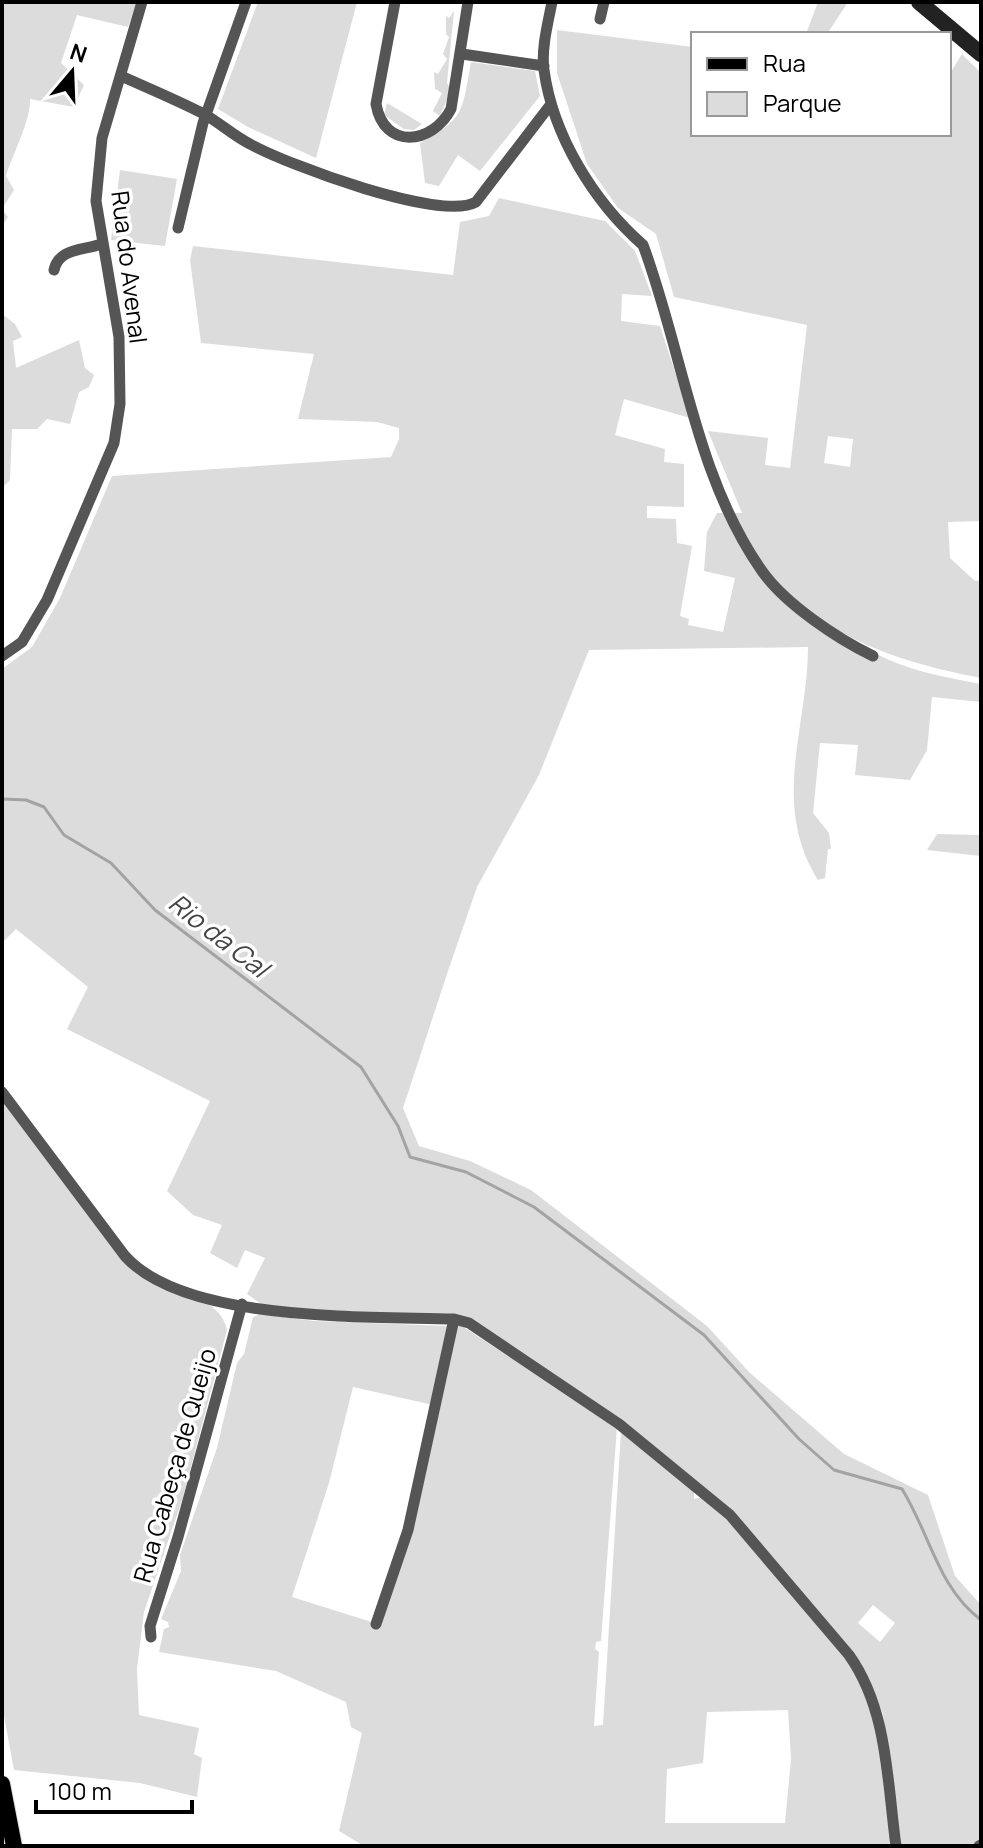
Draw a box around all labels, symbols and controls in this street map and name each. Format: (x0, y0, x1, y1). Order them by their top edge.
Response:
north arrow (32, 32, 112, 112)
legend (691, 32, 951, 136)
text: N (66, 36, 91, 70)
text: Rua (763, 46, 806, 79)
text: Parque (763, 86, 841, 119)
street label: Rua do Avenal (104, 189, 156, 345)
water label: Rio da Cal (162, 885, 279, 987)
street label: Rua Cabeça de Queijo (125, 1344, 223, 1586)
scale bar (36, 1764, 192, 1814)
text: 100 m (48, 1774, 112, 1807)

